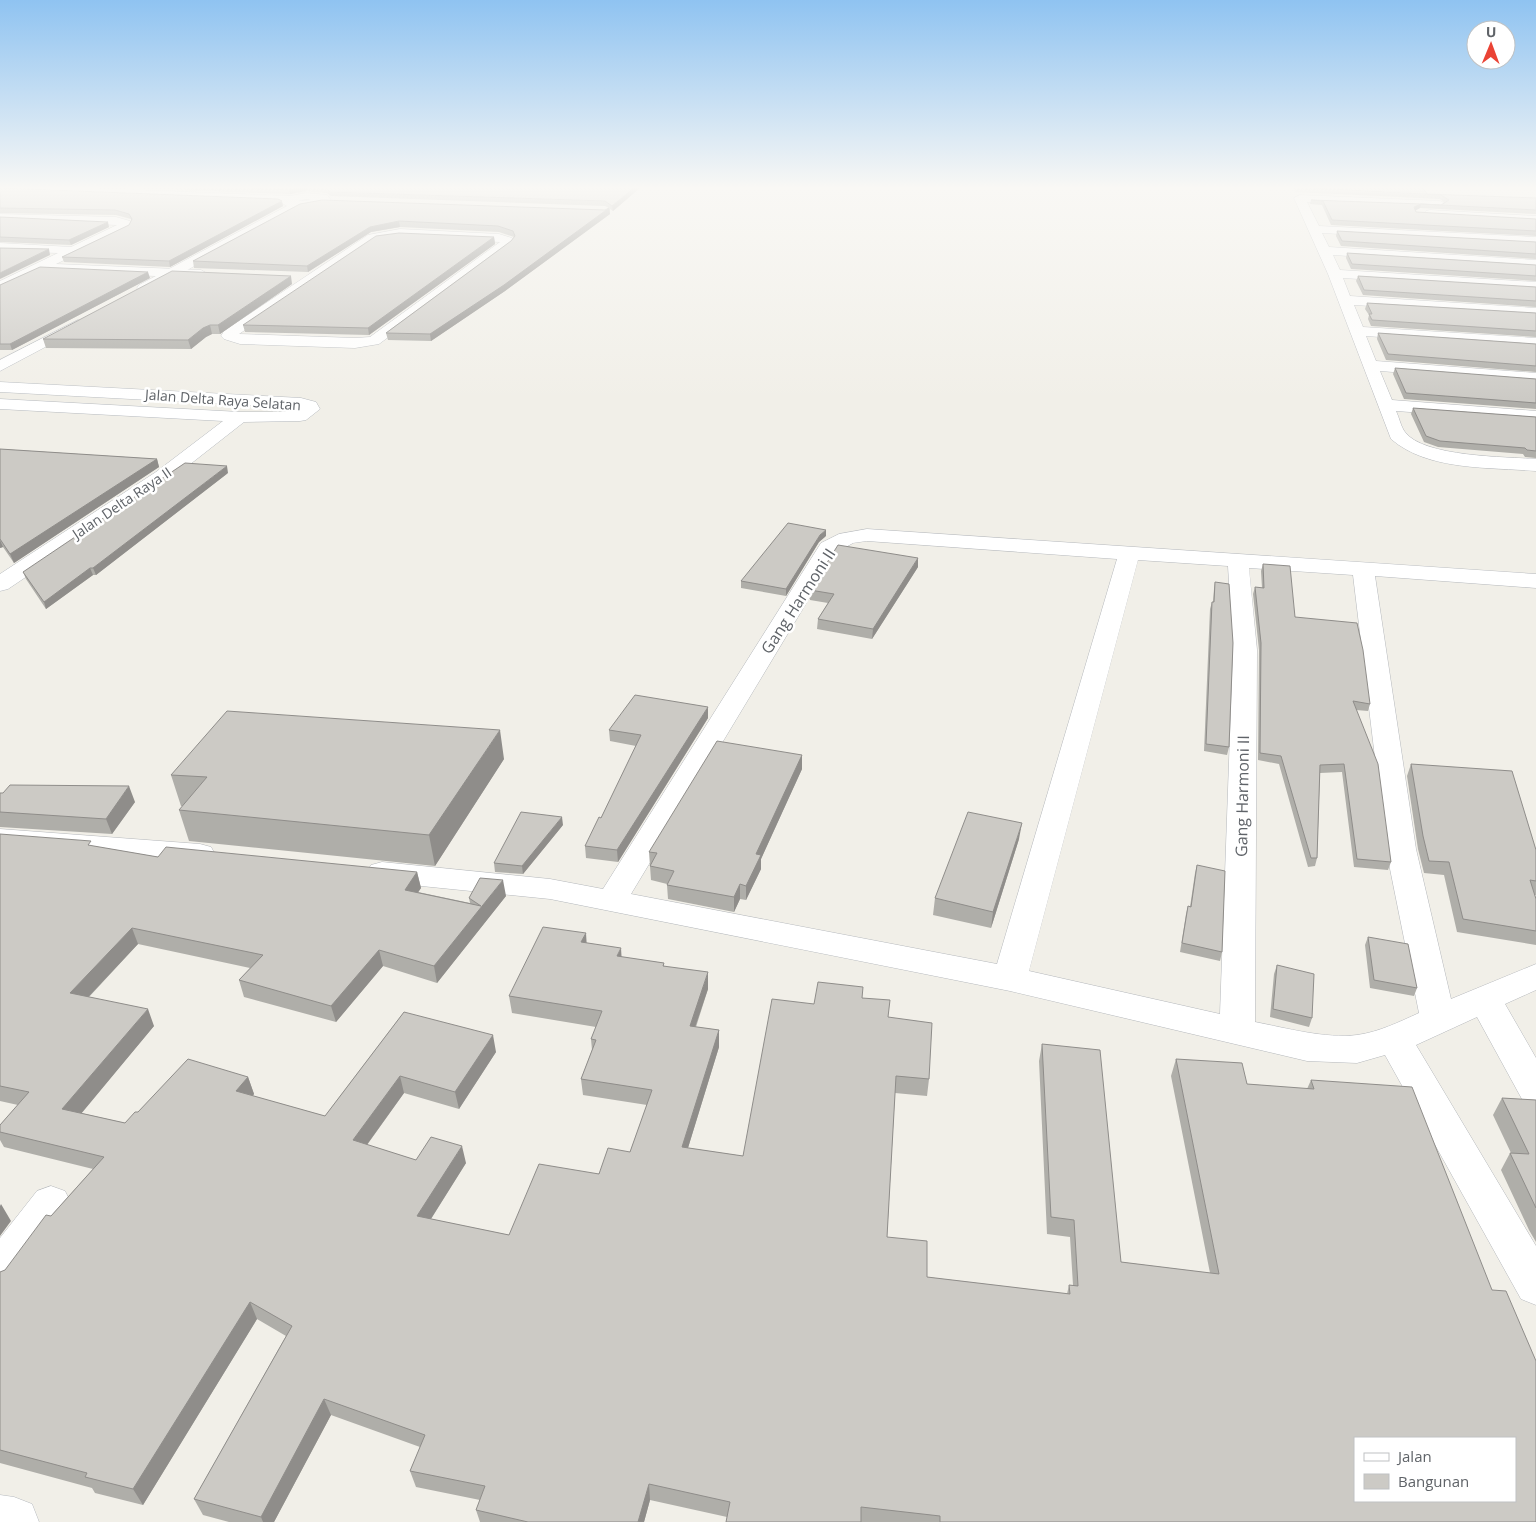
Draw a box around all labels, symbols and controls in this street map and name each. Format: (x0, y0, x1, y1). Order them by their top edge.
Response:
north arrow (1466, 20, 1516, 70)
text: U (1486, 22, 1497, 41)
street label: Jalan Delta Raya Selatan (143, 384, 302, 414)
street label: Jalan Delta Raya II (67, 462, 175, 544)
street label: Gang Harmoni II (756, 544, 840, 658)
street label: Gang Harmoni II (1230, 735, 1254, 857)
legend (1354, 1437, 1516, 1502)
text: Jalan (1396, 1446, 1432, 1466)
text: Bangunan (1398, 1471, 1469, 1491)

